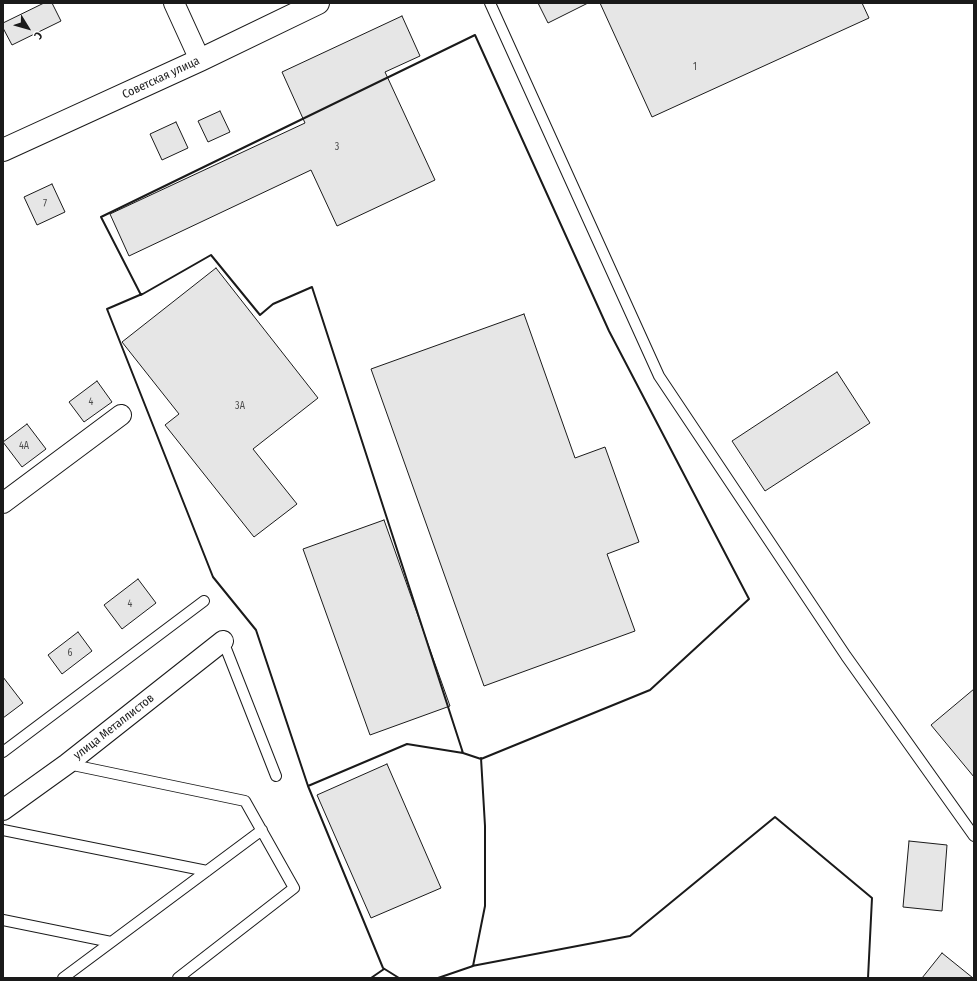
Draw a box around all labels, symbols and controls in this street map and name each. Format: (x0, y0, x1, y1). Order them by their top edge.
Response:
north arrow (8, 8, 48, 48)
text: С (31, 29, 45, 42)
street label: Советская улица (120, 54, 202, 102)
house number: 1 (693, 61, 697, 73)
house number: 3 (335, 141, 339, 153)
house number: 7 (43, 198, 47, 210)
house number: 4 (89, 396, 93, 408)
house number: 3А (235, 400, 245, 412)
house number: 4А (19, 440, 29, 452)
house number: 4 (128, 598, 132, 610)
house number: 6 (68, 647, 72, 659)
street label: улица Металлистов (71, 691, 157, 763)

